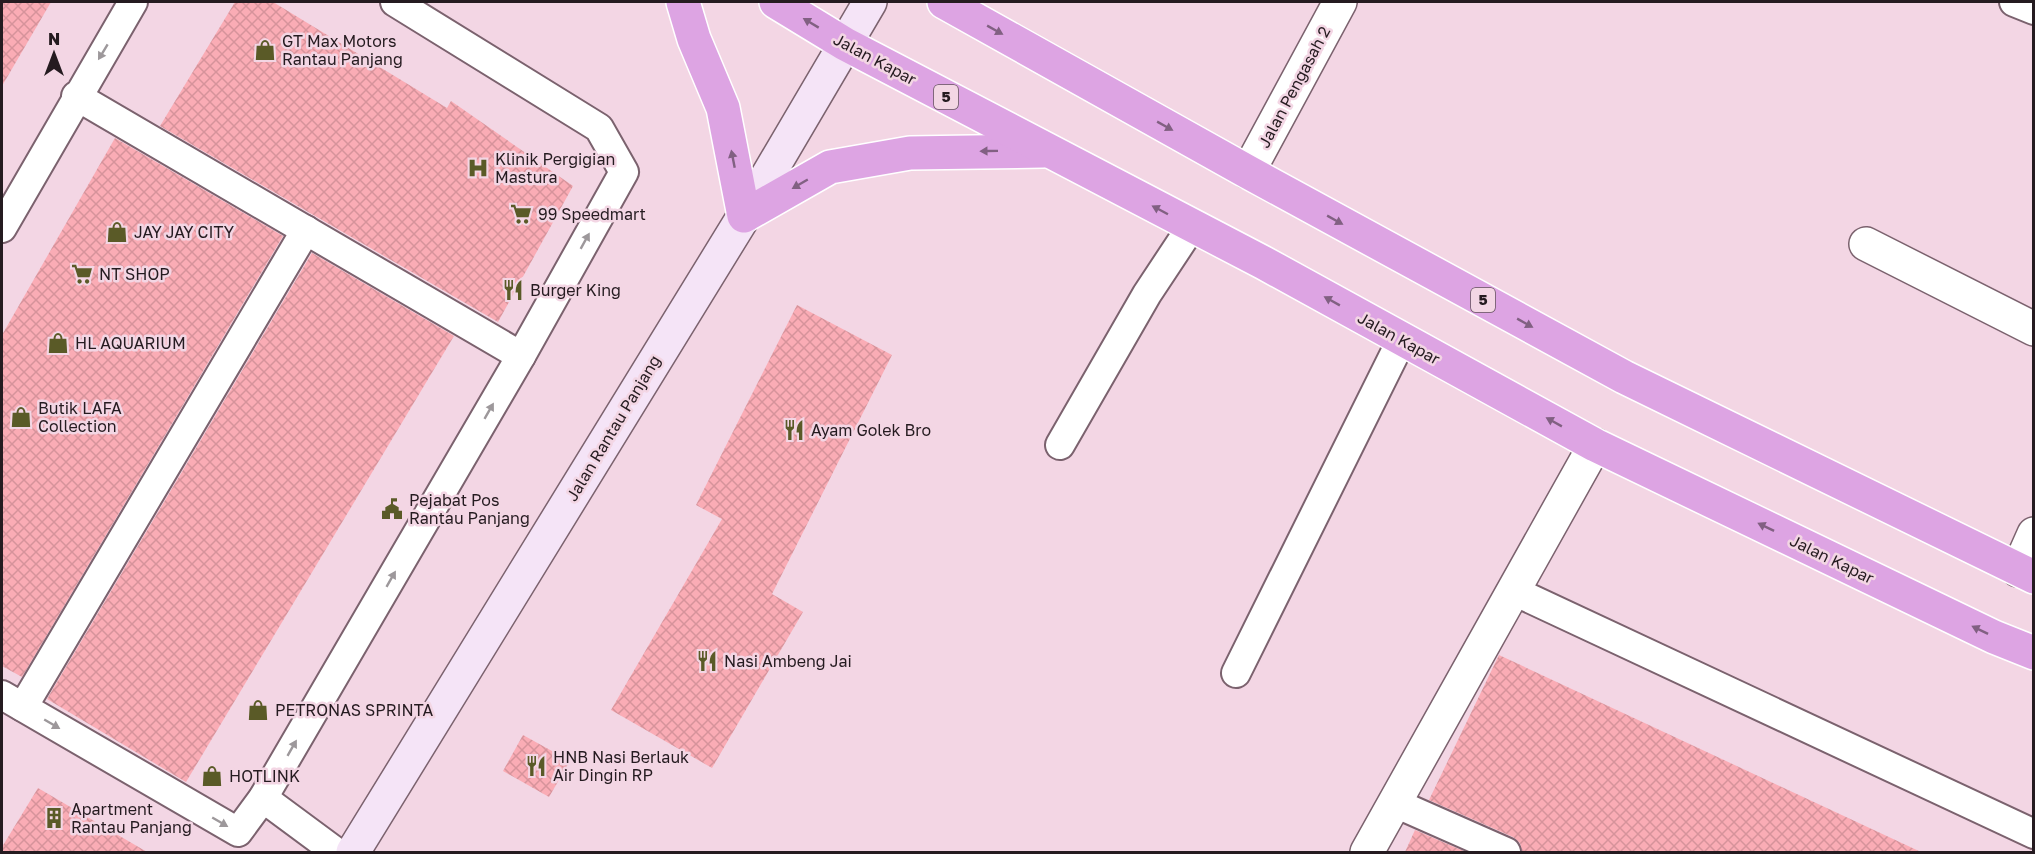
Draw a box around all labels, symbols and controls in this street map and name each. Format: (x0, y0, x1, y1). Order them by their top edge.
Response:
one-way arrow (802, 17, 819, 28)
street label: Jalan Pengasah 2 (1254, 23, 1334, 151)
north arrow (24, 24, 84, 84)
one-way arrow (986, 25, 1003, 35)
text: N (48, 29, 60, 49)
street label: Jalan Kapar (830, 29, 920, 89)
place label: GT Max Motors Rantau Panjang (282, 31, 403, 69)
shop icon: GT Max Motors Rantau Panjang (253, 38, 277, 62)
one-way arrow (98, 44, 109, 60)
road number: 5 (934, 85, 958, 109)
one-way arrow (1156, 120, 1173, 130)
one-way arrow (979, 147, 998, 156)
place label: Klinik Pergigian Mastura (495, 149, 615, 187)
one-way arrow (728, 149, 737, 168)
hospital icon: Klinik Pergigian Mastura (466, 156, 490, 180)
one-way arrow (792, 179, 808, 190)
supermarket icon: 99 Speedmart (509, 202, 533, 226)
place label: 99 Speedmart (538, 204, 646, 224)
one-way arrow (1151, 205, 1169, 215)
one-way arrow (1327, 215, 1344, 225)
shop icon: JAY JAY CITY (105, 220, 129, 244)
place label: JAY JAY CITY (134, 222, 235, 242)
one-way arrow (580, 232, 590, 249)
supermarket icon: NT SHOP (70, 262, 94, 286)
place label: NT SHOP (99, 264, 170, 284)
restaurant icon: Burger King (501, 278, 525, 302)
place label: Burger King (530, 280, 621, 300)
road number: 5 (1471, 288, 1495, 312)
one-way arrow (1324, 296, 1341, 306)
street label: Jalan Kapar (1354, 307, 1444, 369)
one-way arrow (1517, 318, 1534, 328)
shop icon: HL AQUARIUM (46, 331, 70, 355)
place label: HL AQUARIUM (75, 333, 186, 353)
street label: Jalan Rantau Panjang (561, 351, 665, 505)
place label: Butik LAFA Collection (38, 398, 122, 436)
one-way arrow (484, 402, 494, 419)
shop icon: Butik LAFA Collection (9, 405, 33, 429)
one-way arrow (1546, 417, 1562, 428)
restaurant icon: Ayam Golek Bro (782, 418, 806, 442)
place label: Ayam Golek Bro (811, 420, 931, 440)
place label: Pejabat Pos Rantau Panjang (409, 490, 530, 528)
public building icon: Pejabat Pos Rantau Panjang (380, 497, 404, 521)
one-way arrow (1758, 523, 1775, 532)
street label: Jalan Kapar (1787, 530, 1877, 588)
one-way arrow (385, 571, 396, 587)
one-way arrow (1971, 626, 1988, 635)
restaurant icon: Nasi Ambeng Jai (695, 649, 719, 673)
place label: Nasi Ambeng Jai (724, 651, 852, 671)
shop icon: PETRONAS SPRINTA (246, 698, 270, 722)
place label: PETRONAS SPRINTA (275, 700, 433, 720)
one-way arrow (44, 719, 60, 730)
one-way arrow (287, 739, 297, 756)
place label: HNB Nasi Berlauk Air Dingin RP (553, 747, 689, 785)
restaurant icon: HNB Nasi Berlauk Air Dingin RP (524, 754, 548, 778)
shop icon: HOTLINK (200, 764, 224, 788)
place label: HOTLINK (229, 766, 300, 786)
place label: Apartment Rantau Panjang (71, 799, 192, 837)
building icon: Apartment Rantau Panjang (42, 806, 66, 830)
one-way arrow (212, 817, 229, 827)

